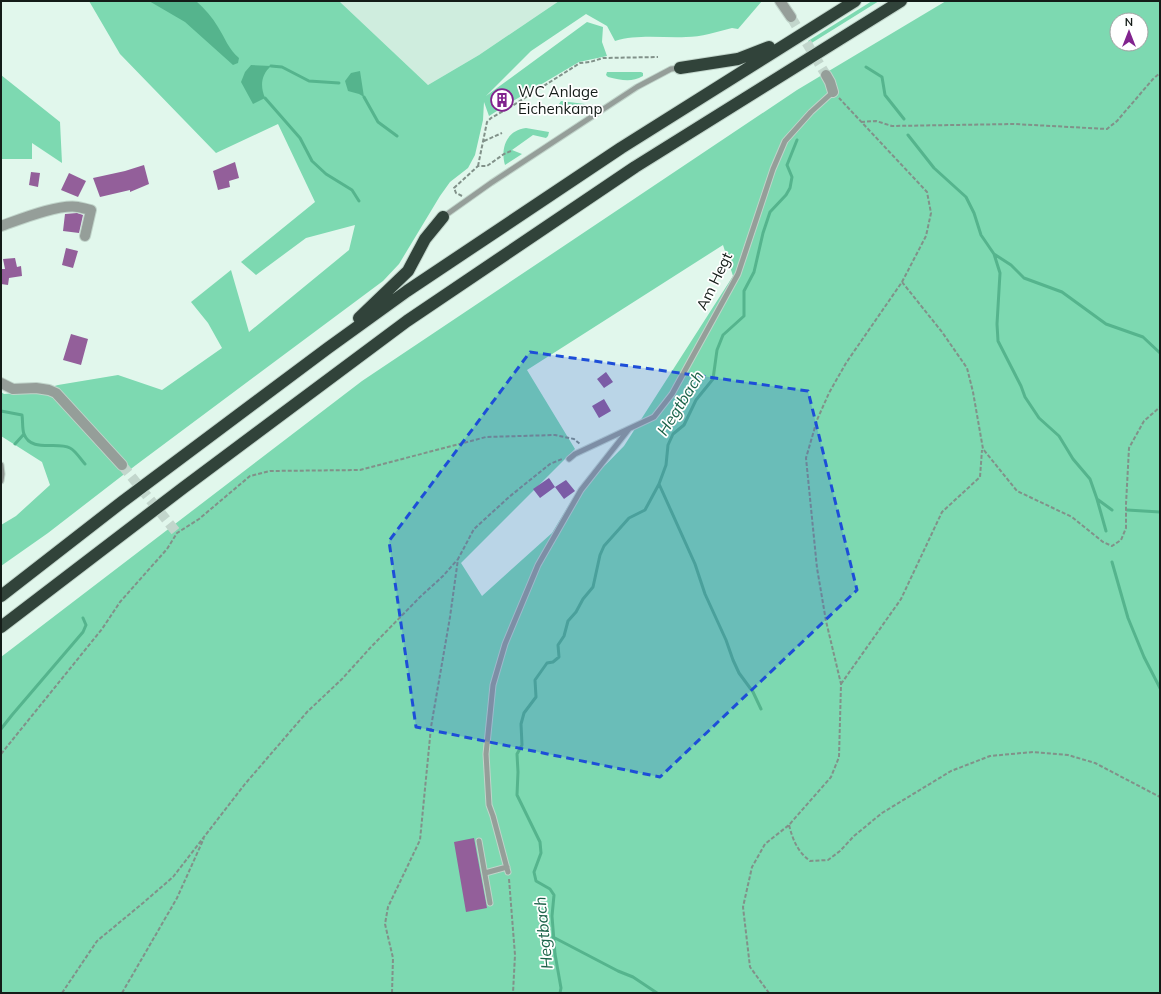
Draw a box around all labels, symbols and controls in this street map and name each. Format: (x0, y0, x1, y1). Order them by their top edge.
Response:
north arrow (1109, 12, 1149, 52)
text: N (1125, 15, 1133, 29)
place label: WC Anlage Eichenkamp (518, 82, 602, 118)
building icon: WC Anlage Eichenkamp (489, 87, 515, 113)
street label: Am Hegt (692, 249, 736, 313)
water label: Hegtbach (652, 367, 708, 439)
water label: Hegtbach (529, 896, 557, 970)

